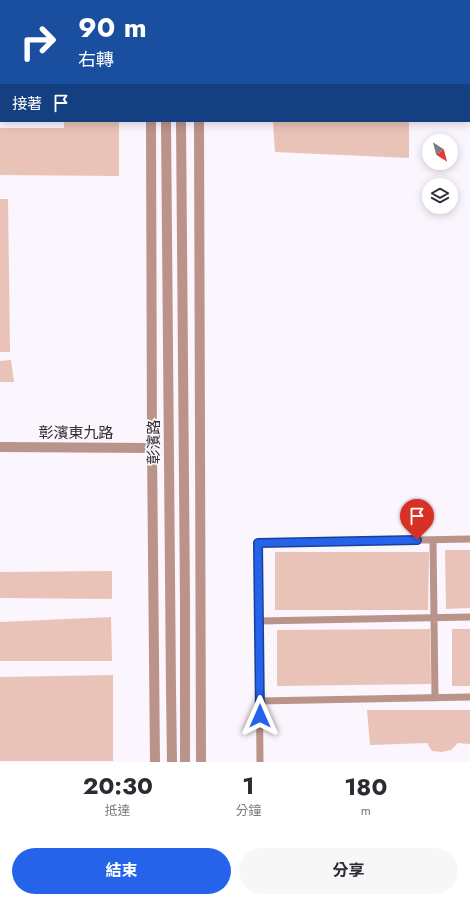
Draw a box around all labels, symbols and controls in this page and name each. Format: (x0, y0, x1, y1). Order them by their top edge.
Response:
text: 90 m (78, 7, 147, 48)
icon: right (12, 16, 64, 68)
text: 右轉 (78, 47, 114, 73)
icon: arrive (50, 92, 72, 114)
text: 接著 (12, 93, 42, 115)
north arrow (422, 134, 458, 170)
map controls (422, 134, 458, 214)
button: layers (422, 178, 458, 214)
street label: 彰濱路 (143, 419, 165, 465)
street label: 彰濱東九路 (38, 422, 114, 444)
pin (400, 499, 434, 540)
icon: arrive (406, 505, 428, 527)
position arrow (239, 695, 281, 737)
text: 20:30 (83, 768, 153, 803)
text: 1 (242, 768, 255, 803)
text: 180 (344, 769, 387, 804)
text: 抵達 (105, 801, 131, 820)
text: 分鐘 (235, 801, 261, 820)
text: m (361, 801, 371, 820)
button: 結束 (12, 848, 231, 894)
button: 分享 (239, 848, 458, 894)

